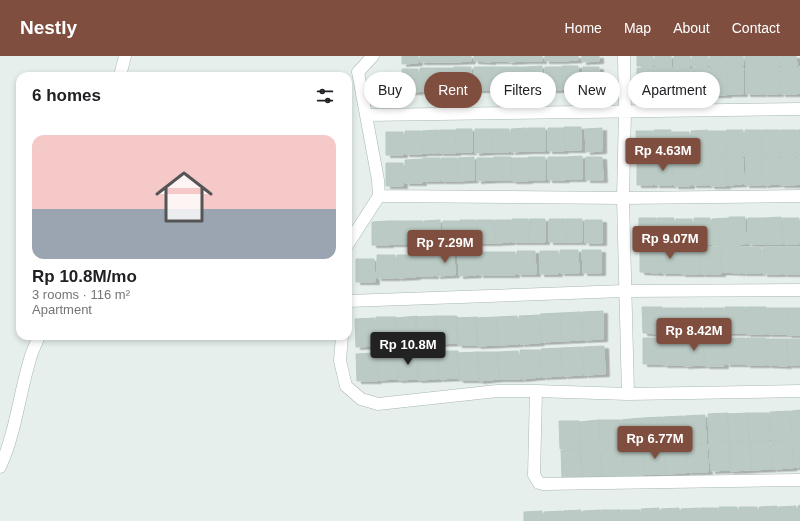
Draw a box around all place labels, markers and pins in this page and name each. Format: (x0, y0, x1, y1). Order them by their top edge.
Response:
pin: Rp 4.63M (622, 138, 704, 172)
pin: Rp 9.07M (629, 226, 711, 260)
pin: Rp 7.29M (404, 230, 486, 264)
pin: Rp 8.42M (653, 318, 735, 352)
pin: Rp 10.8M (367, 332, 449, 366)
pin: Rp 6.77M (614, 426, 696, 460)

